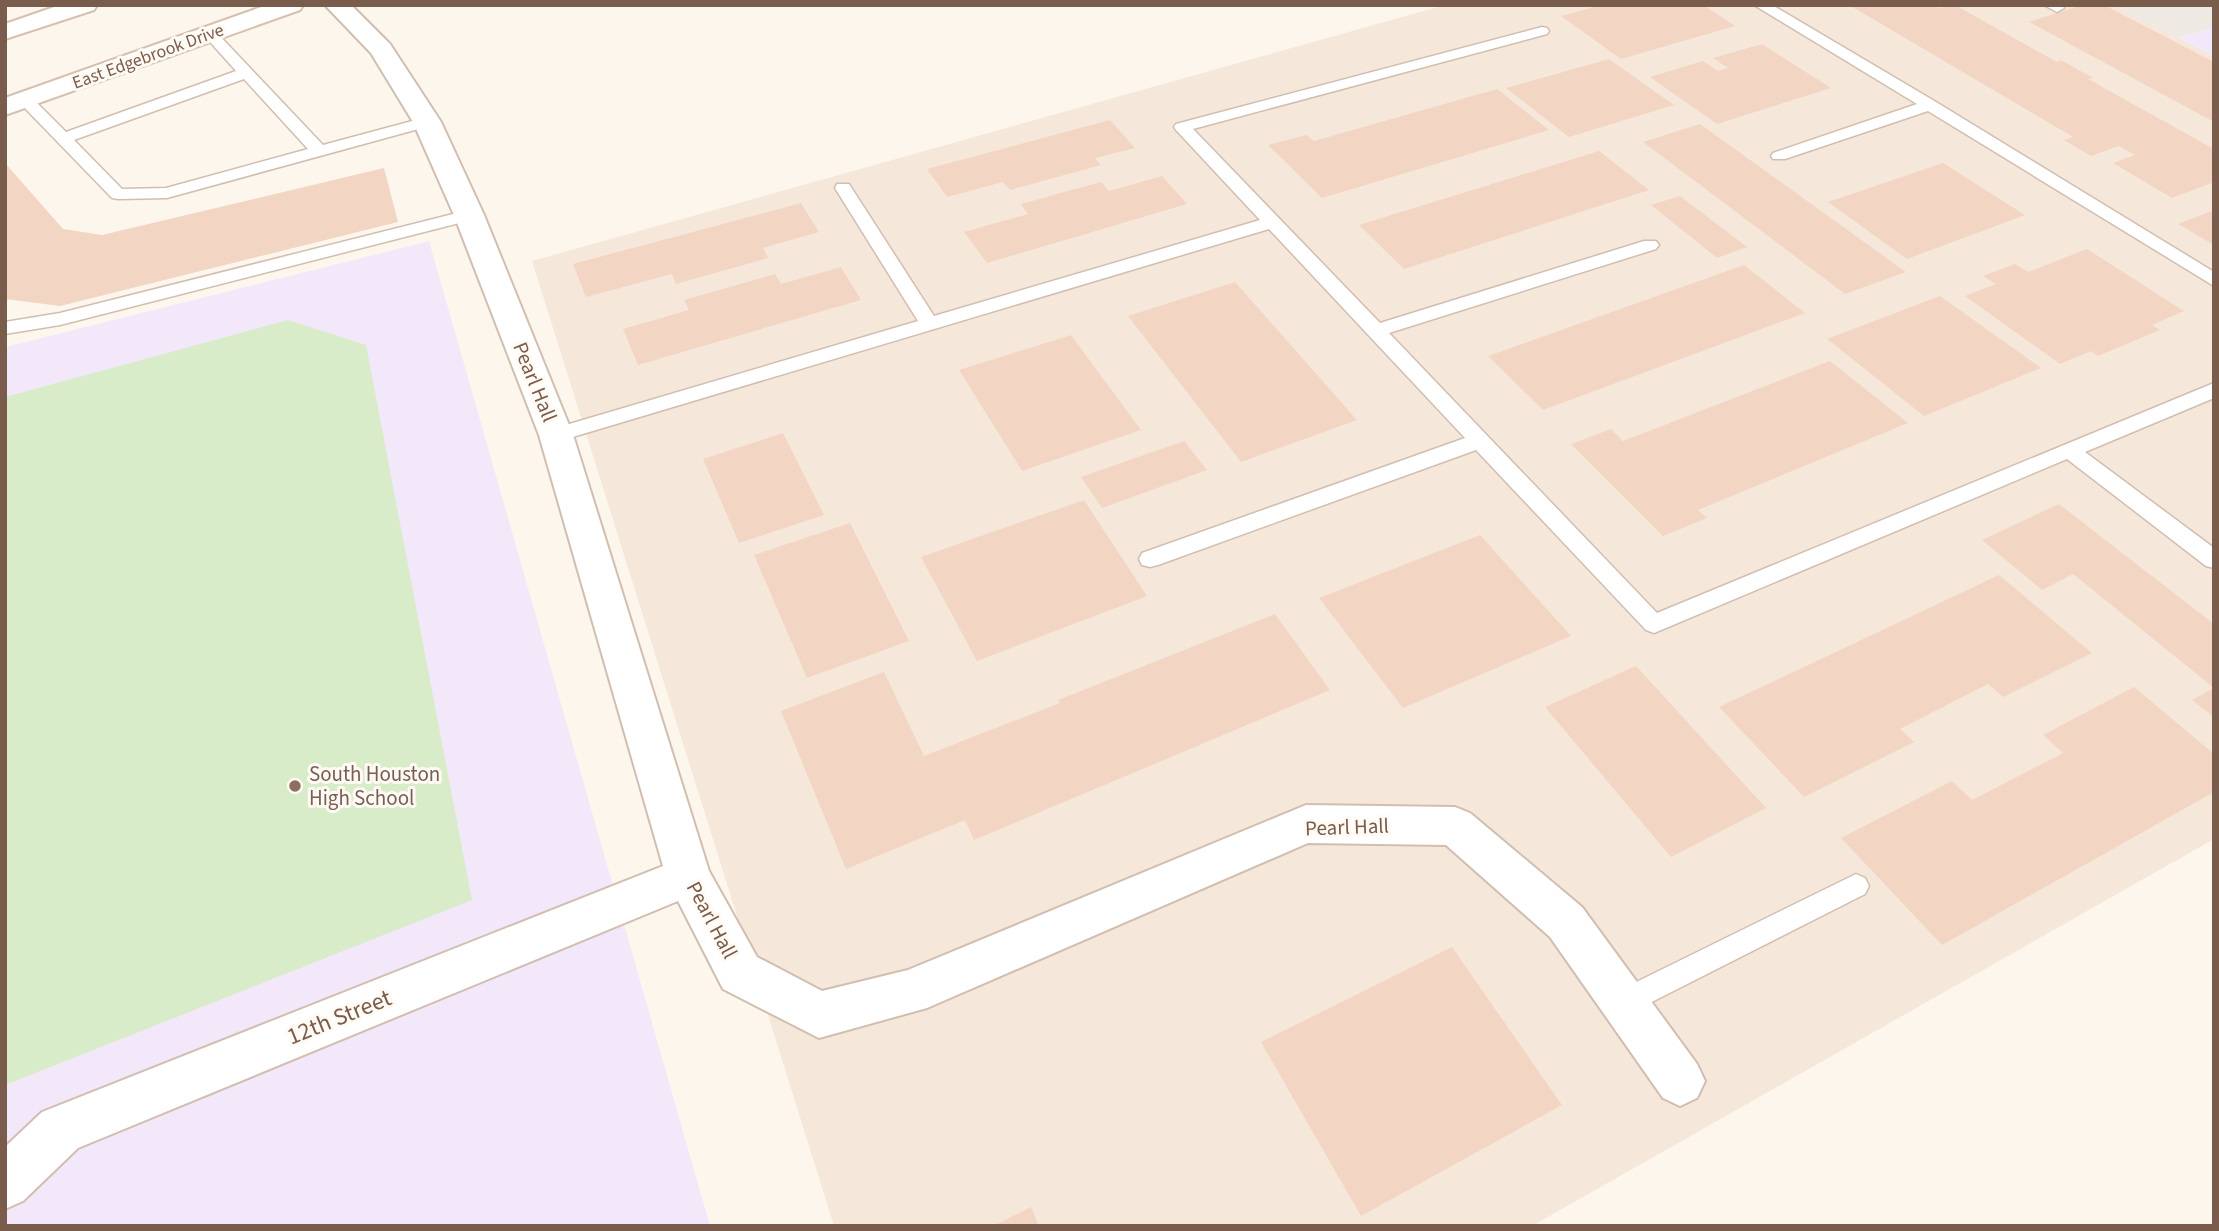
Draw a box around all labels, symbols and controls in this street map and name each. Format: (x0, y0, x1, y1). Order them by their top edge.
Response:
street label: East Edgebrook Drive (69, 17, 227, 95)
street label: Pearl Hall (505, 337, 565, 427)
place label: South Houston High School (309, 759, 440, 813)
marker: South Houston High School (287, 778, 303, 794)
street label: Pearl Hall (1305, 811, 1389, 843)
street label: Pearl Hall (679, 876, 745, 964)
street label: 12th Street (282, 981, 397, 1054)

